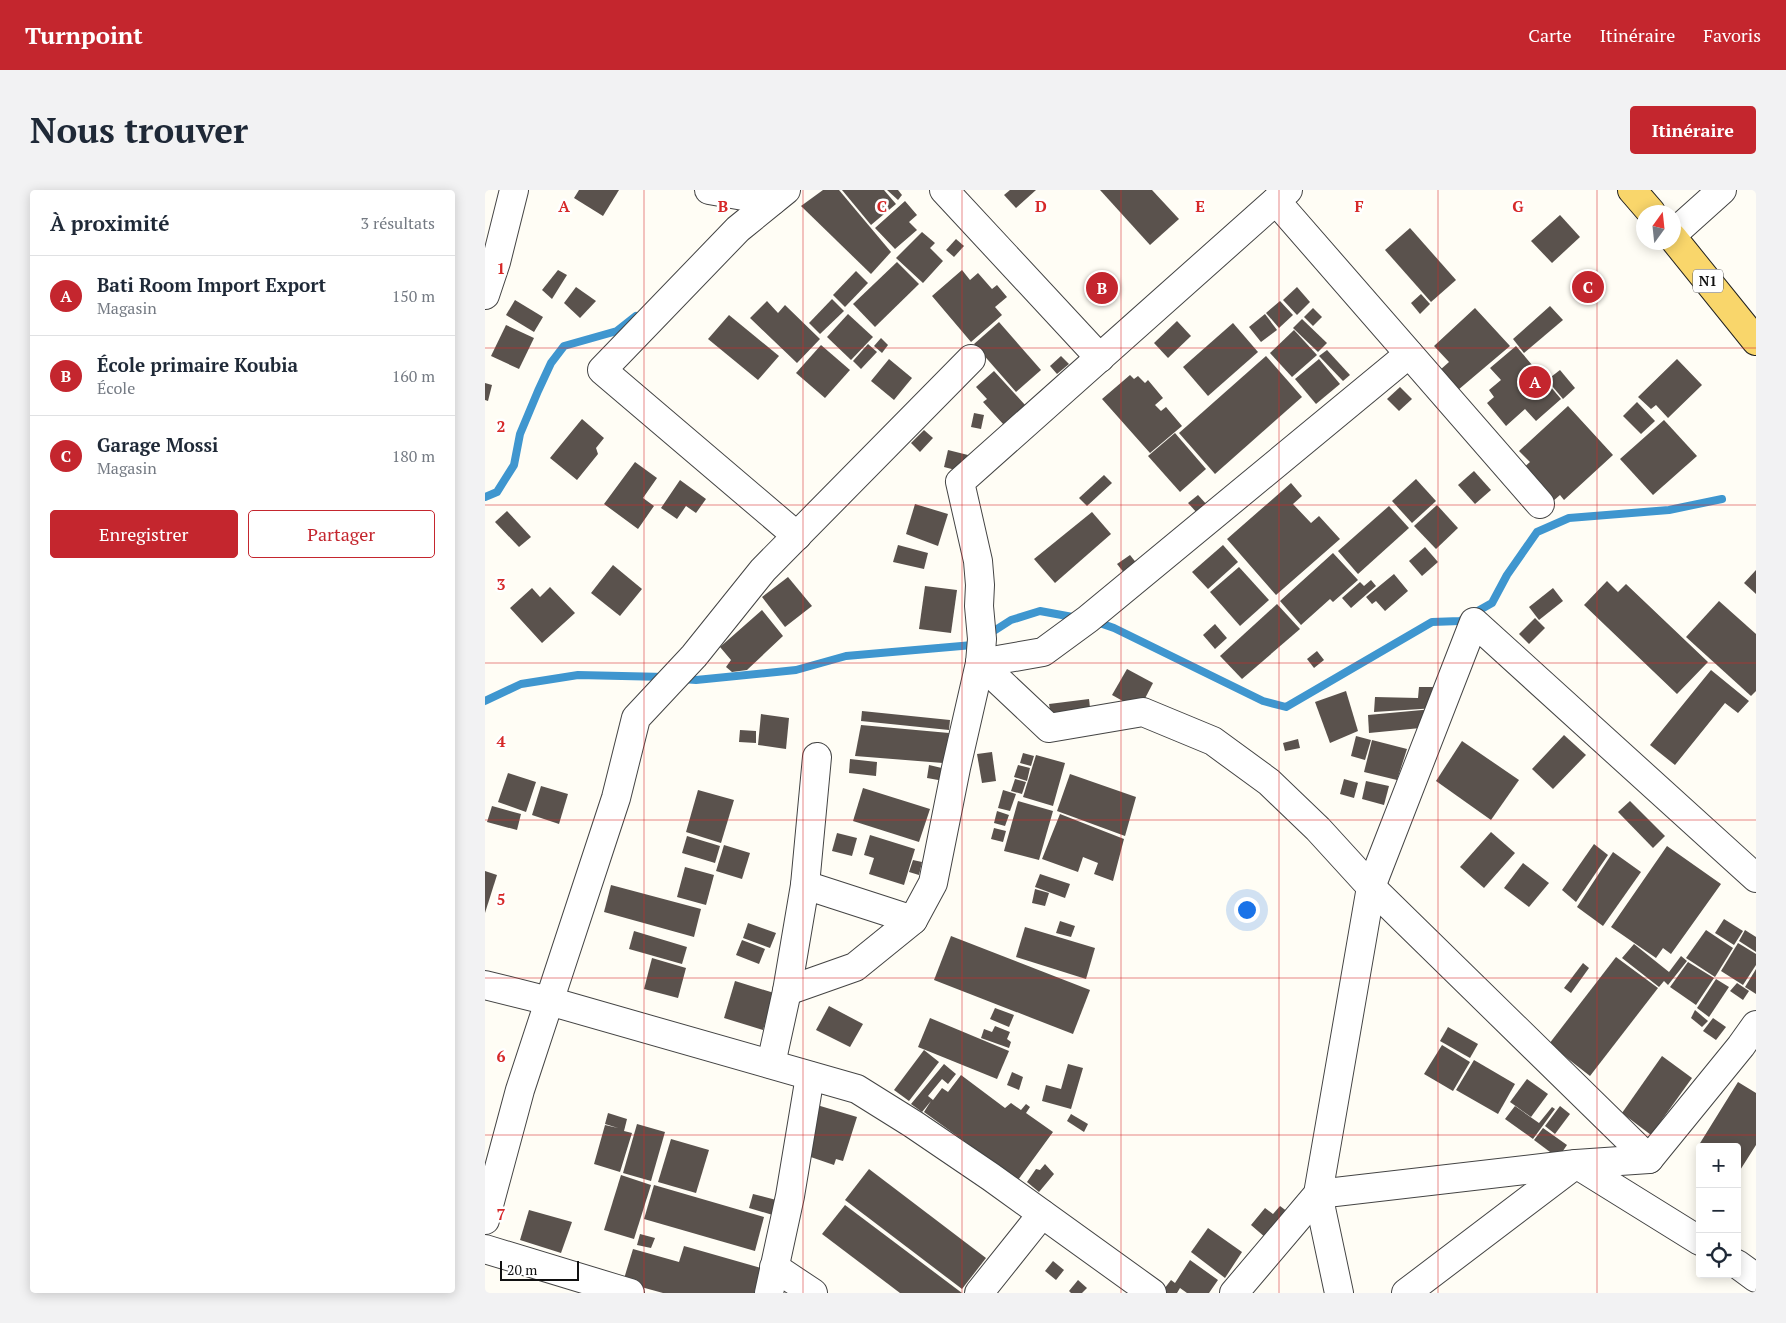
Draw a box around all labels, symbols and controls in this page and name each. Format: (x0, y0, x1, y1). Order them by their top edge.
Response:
text: Turnpoint (25, 19, 143, 51)
text: Carte (1528, 23, 1572, 47)
text: Itinéraire (1600, 23, 1675, 47)
text: Favoris (1703, 23, 1761, 47)
button: Itinéraire (1630, 106, 1756, 154)
text: Nous trouver (30, 107, 248, 153)
text: A (558, 195, 570, 217)
text: B (718, 195, 728, 217)
text: C (877, 195, 887, 217)
text: D (1035, 195, 1047, 217)
text: E (1195, 195, 1205, 217)
text: F (1354, 195, 1364, 217)
text: G (1512, 195, 1524, 217)
north arrow (1636, 205, 1681, 250)
text: À proximité (50, 209, 170, 237)
text: 3 résultats (361, 212, 435, 234)
text: 1 (496, 257, 506, 279)
pin: C (1572, 268, 1604, 306)
pin: B (1086, 269, 1118, 307)
road number: N1 (1693, 270, 1723, 292)
text: Bati Room Import Export (97, 272, 326, 297)
text: A (60, 285, 72, 307)
text: 150 m (392, 285, 435, 307)
text: Magasin (97, 297, 157, 319)
text: École primaire Koubia (97, 352, 298, 377)
pin: A (1519, 363, 1551, 401)
text: B (61, 365, 71, 387)
text: 160 m (392, 365, 435, 387)
text: École (97, 377, 135, 399)
text: 2 (496, 415, 506, 437)
text: Garage Mossi (97, 432, 218, 457)
text: C (61, 445, 71, 467)
text: 180 m (392, 445, 435, 467)
text: Magasin (97, 457, 157, 479)
button: Enregistrer (50, 510, 238, 558)
button: Partager (248, 510, 435, 558)
text: 3 (496, 573, 506, 595)
text: 4 (496, 730, 506, 752)
text: 5 (496, 888, 506, 910)
your location (1234, 897, 1260, 923)
text: 6 (496, 1045, 506, 1067)
map controls (1696, 1143, 1741, 1278)
button: + (1696, 1143, 1741, 1188)
button: − (1696, 1188, 1741, 1233)
text: 7 (496, 1203, 506, 1225)
button: locate (1696, 1233, 1741, 1278)
scale bar (500, 1258, 579, 1281)
text: 20 m (507, 1260, 537, 1279)

